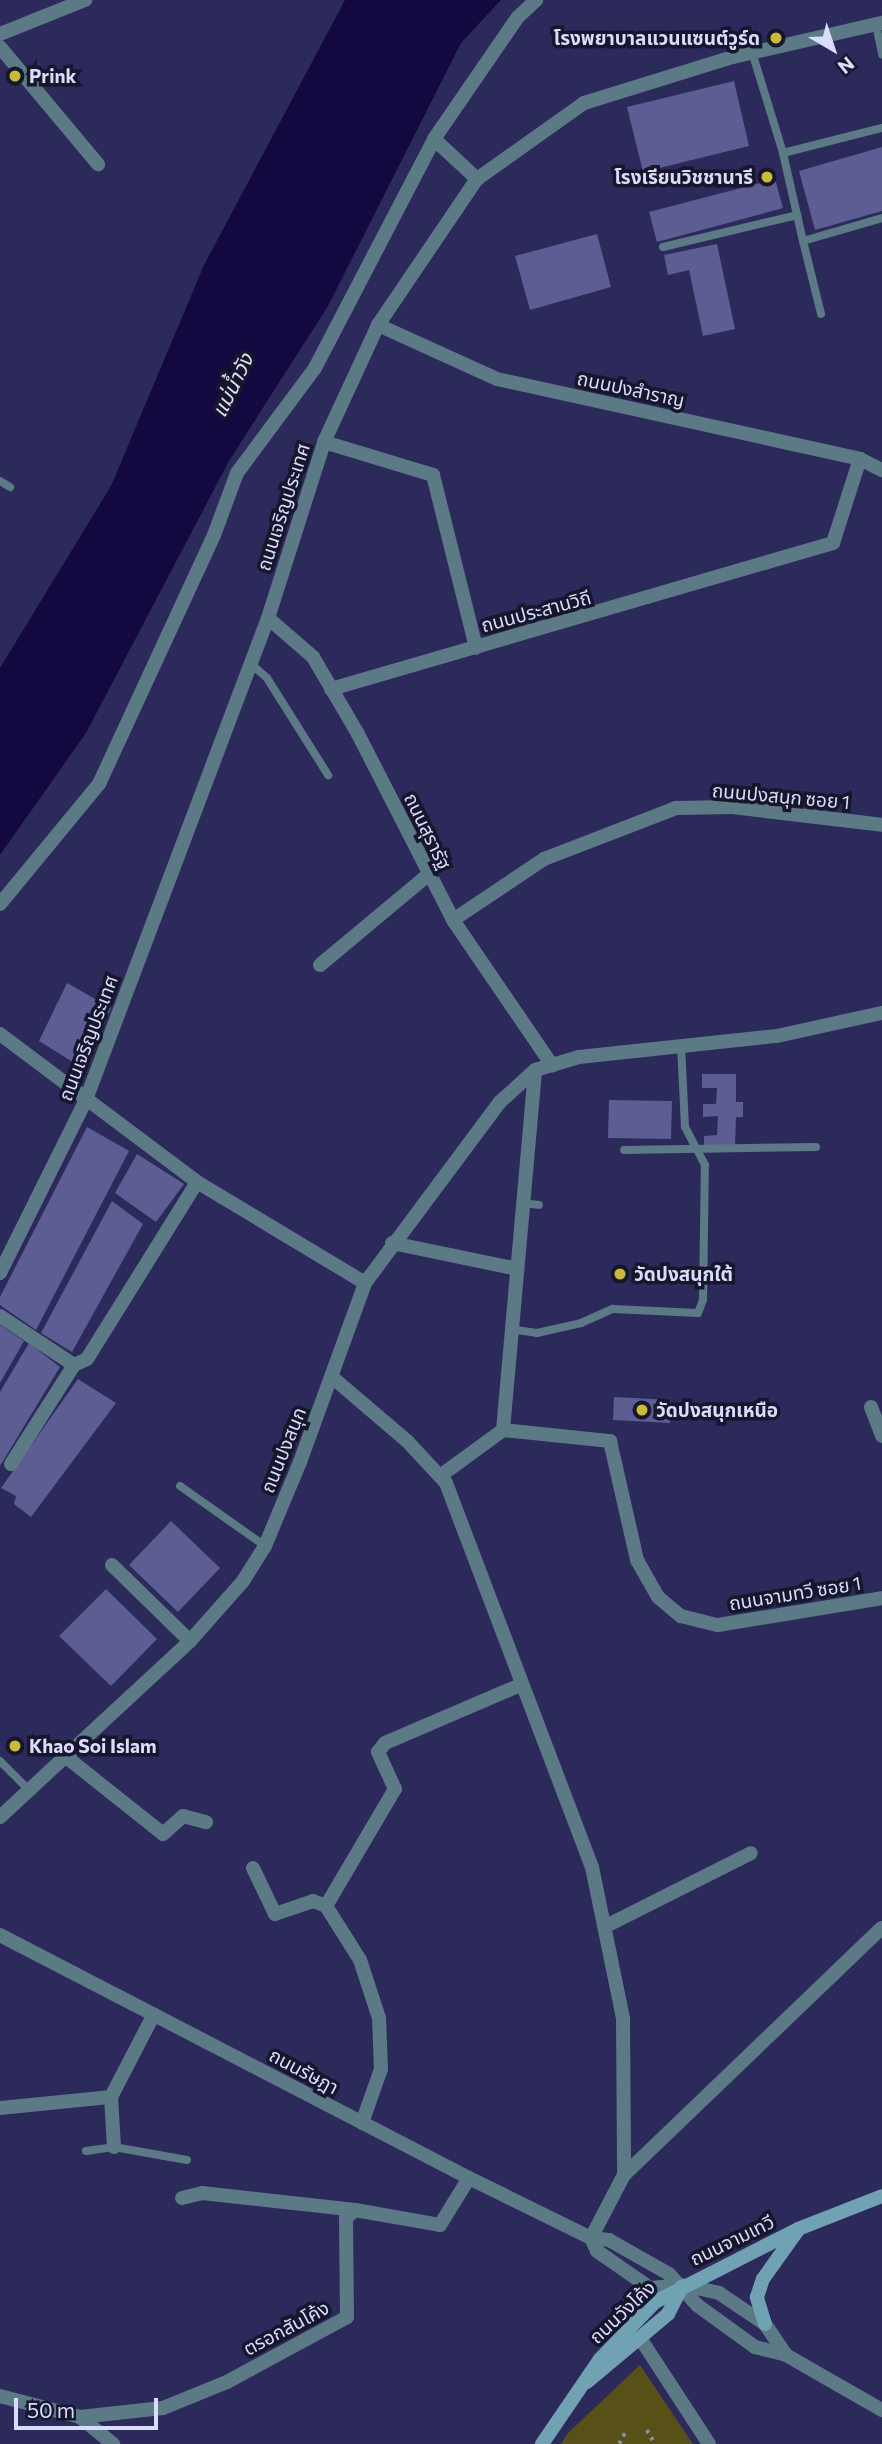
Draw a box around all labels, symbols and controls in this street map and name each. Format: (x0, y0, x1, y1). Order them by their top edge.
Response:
north arrow (798, 14, 868, 84)
place label: โรงพยาบาลแวนแซนต์วูร์ด (554, 27, 760, 49)
marker: โรงพยาบาลแวนแซนต์วูร์ด (766, 28, 786, 48)
text: N (834, 52, 859, 79)
place label: Prink (29, 65, 76, 87)
marker: Prink (7, 68, 23, 84)
place label: โรงเรียนวิชชานารี (614, 166, 753, 188)
marker: โรงเรียนวิชชานารี (759, 169, 775, 185)
water label: แม่น้ำวัง (206, 349, 258, 421)
street label: ถนนปงสำราญ (575, 366, 687, 412)
street label: ถนนเจริญประเทศ (252, 440, 314, 574)
street label: ถนนประสานวิถี (479, 585, 593, 637)
street label: ถนนปงสนุก ซอย 1 (711, 779, 851, 813)
street label: ถนนสุรารัฐ (400, 789, 456, 873)
street label: ถนนเจริญประเทศ (54, 972, 122, 1104)
place label: วัดปงสนุกใต้ (634, 1263, 733, 1285)
marker: วัดปงสนุกใต้ (612, 1266, 628, 1282)
place label: วัดปงสนุกเหนือ (656, 1399, 778, 1421)
marker: วัดปงสนุกเหนือ (634, 1402, 650, 1418)
street label: ถนนปงสนุก (256, 1404, 310, 1496)
street label: ถนนจามทวี ซอย 1 (727, 1571, 863, 1615)
place label: Khao Soi Islam (29, 1735, 157, 1757)
marker: Khao Soi Islam (7, 1738, 23, 1754)
street label: ถนนรัษฎา (265, 2043, 343, 2099)
street label: ถนนจามเทวี (686, 2210, 778, 2270)
street label: ถนนวังโค้ง (584, 2276, 660, 2348)
street label: ตรอกสันโค้ง (239, 2296, 333, 2360)
scale bar (18, 2384, 161, 2428)
text: 50 m (27, 2397, 75, 2422)

